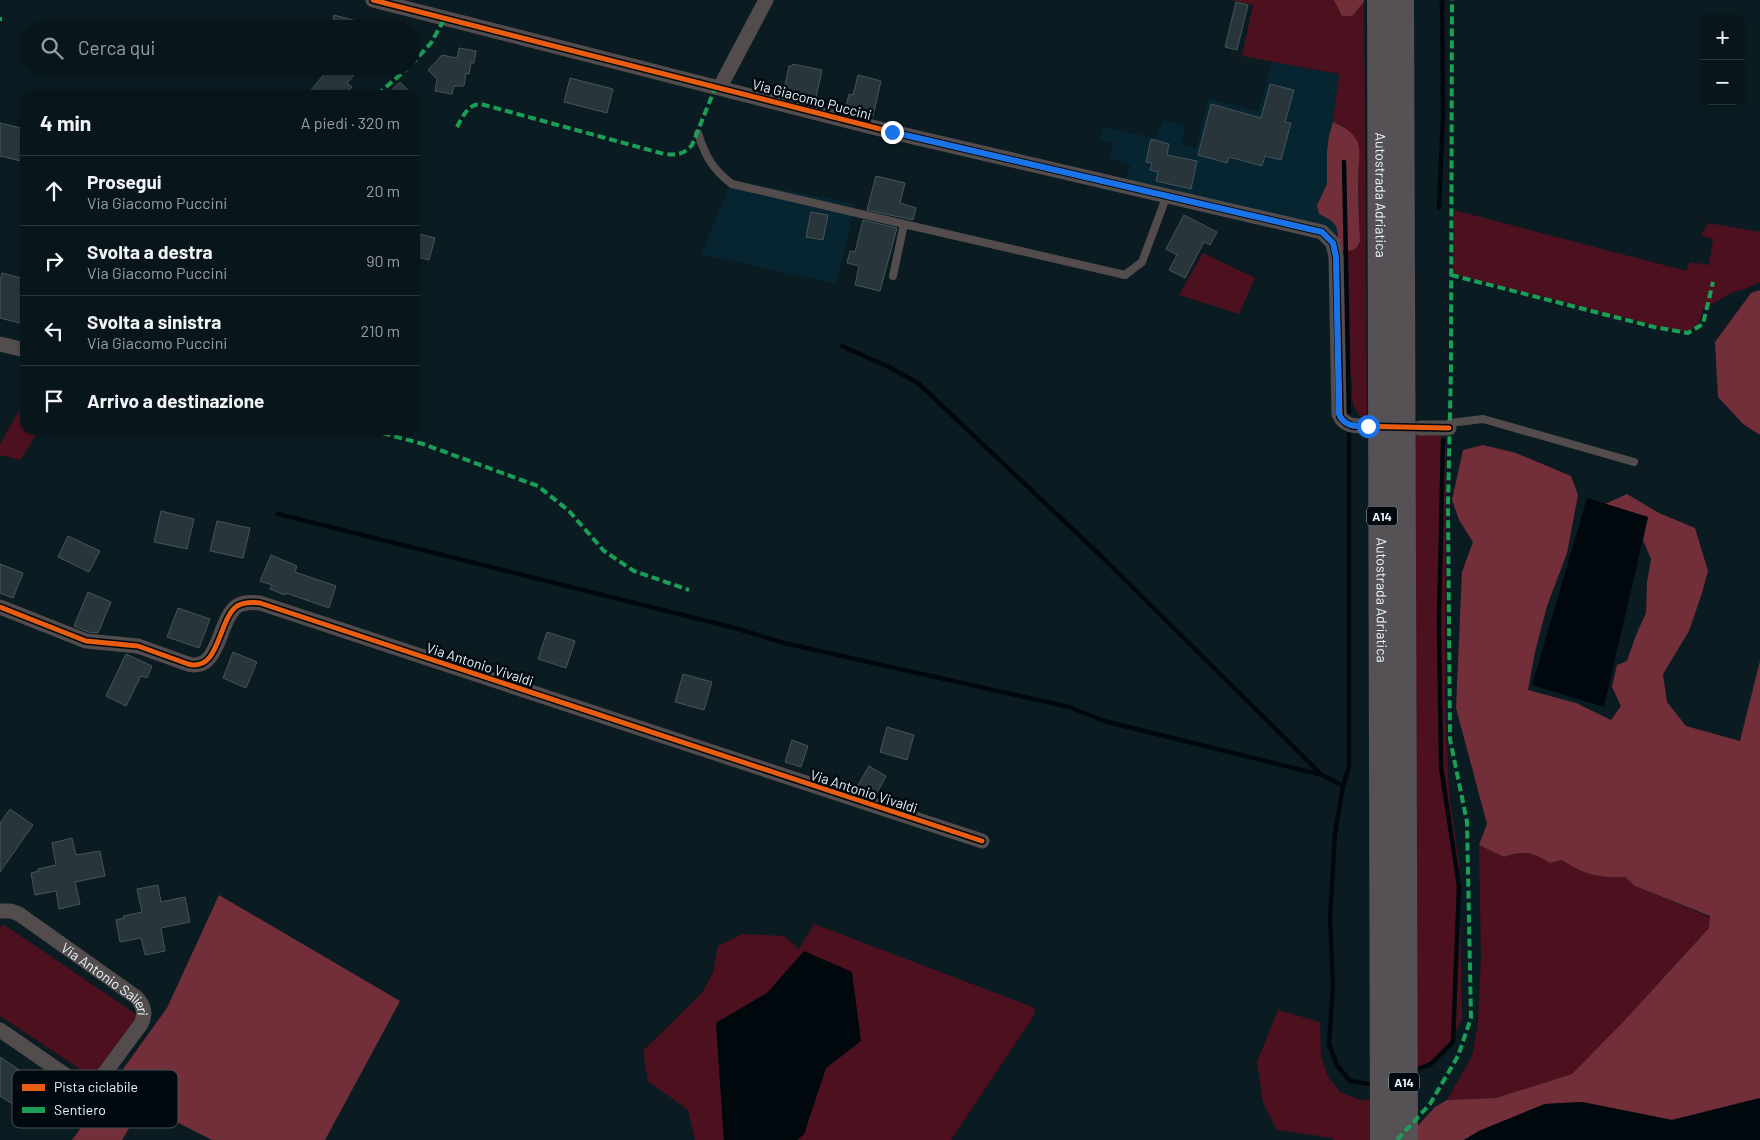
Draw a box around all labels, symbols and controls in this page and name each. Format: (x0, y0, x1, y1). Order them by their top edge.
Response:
map controls (1700, 15, 1745, 105)
button: + (1700, 15, 1745, 60)
search box (20, 20, 420, 75)
icon: search (38, 34, 66, 62)
text: Cerca qui (78, 36, 155, 59)
button: − (1700, 60, 1745, 105)
street label: Via Giacomo Puccini (750, 75, 874, 123)
text: 4 min (40, 110, 91, 135)
text: A piedi · 320 m (301, 113, 400, 132)
route end (881, 121, 904, 144)
street label: Autostrada Adriatica (1373, 132, 1390, 258)
text: Prosegui (87, 170, 162, 193)
icon: ahead (40, 177, 68, 205)
text: 20 m (366, 181, 400, 200)
text: Via Giacomo Puccini (87, 193, 227, 212)
text: Svolta a destra (87, 240, 213, 263)
icon: right (40, 247, 68, 275)
text: 90 m (366, 251, 400, 270)
text: Via Giacomo Puccini (87, 263, 227, 282)
text: Svolta a sinistra (87, 310, 221, 333)
icon: left (40, 317, 68, 345)
text: 210 m (361, 321, 400, 340)
text: Via Giacomo Puccini (87, 333, 227, 352)
icon: arrive (40, 387, 68, 415)
text: Arrivo a destinazione (87, 389, 265, 412)
route start (1357, 415, 1380, 438)
road number: A14 (1367, 506, 1397, 526)
street label: Autostrada Adriatica (1374, 537, 1391, 663)
street label: Via Antonio Vivaldi (424, 639, 536, 689)
street label: Via Antonio Vivaldi (808, 766, 920, 816)
street label: Via Antonio Salieri (58, 939, 152, 1016)
legend (12, 1070, 178, 1128)
road number: A14 (1389, 1072, 1419, 1092)
text: Pista ciclabile (54, 1078, 138, 1095)
text: Sentiero (54, 1101, 106, 1118)

